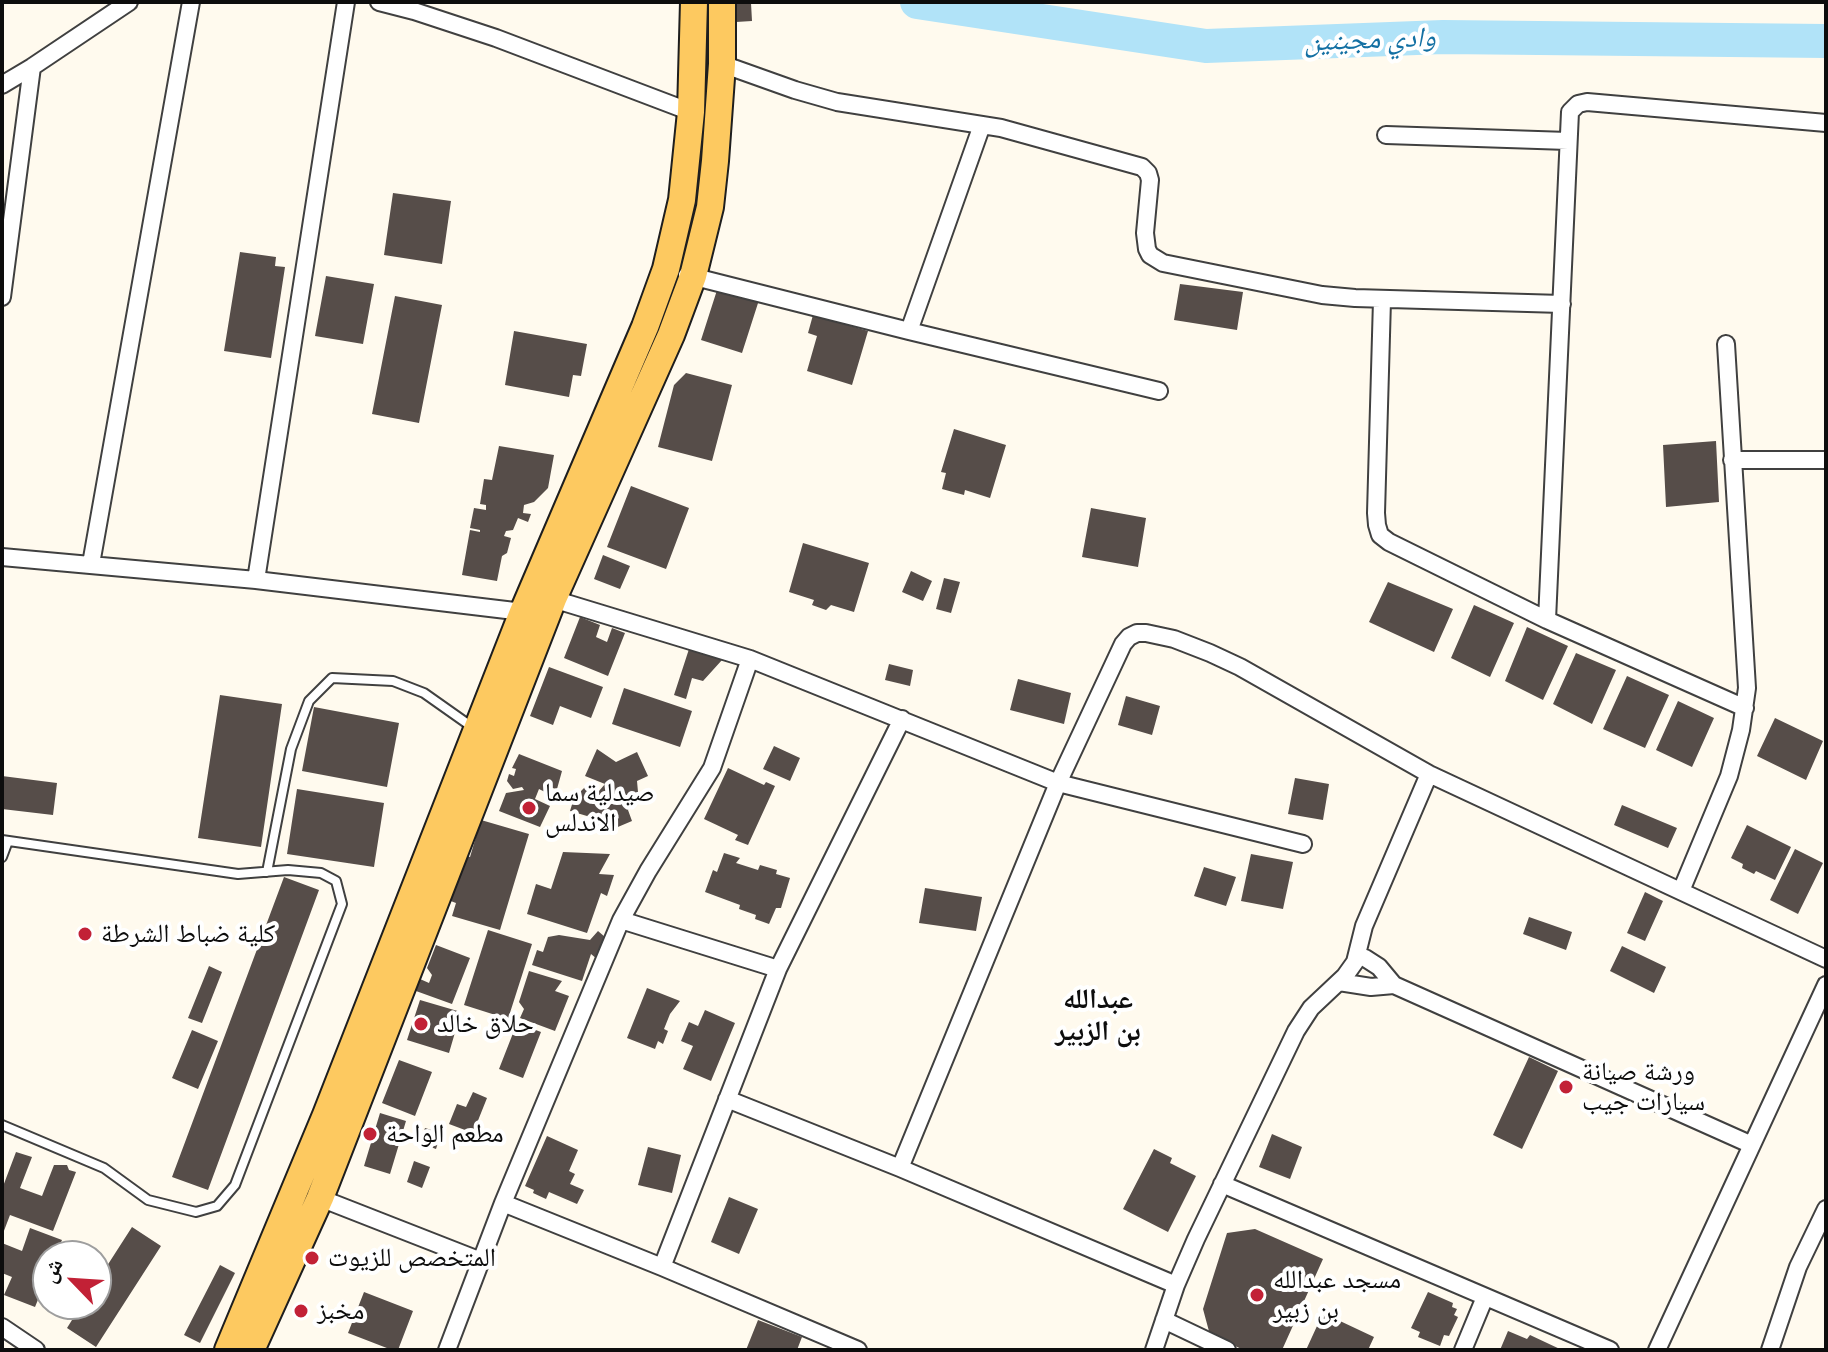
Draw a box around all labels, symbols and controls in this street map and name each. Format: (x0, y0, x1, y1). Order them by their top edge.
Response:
water label: وادي مجينين (1304, 21, 1436, 59)
place label: صيدلية سما الاندلس (545, 777, 655, 838)
marker: صيدلية سما الاندلس (520, 799, 538, 817)
place label: كلية ضباط الشرطة (101, 918, 275, 950)
marker: كلية ضباط الشرطة (76, 925, 94, 943)
district label: عبدالله بن الزبير (1055, 983, 1141, 1049)
place label: حلاق خالد (437, 1008, 534, 1040)
marker: حلاق خالد (412, 1015, 430, 1033)
place label: ورشة صيانة سيارات جيب (1582, 1056, 1705, 1118)
marker: ورشة صيانة سيارات جيب (1557, 1078, 1575, 1096)
place label: مطعم الواحة (386, 1118, 504, 1150)
marker: مطعم الواحة (361, 1125, 379, 1143)
north arrow (32, 1240, 112, 1320)
place label: المتخصص للزيوت (328, 1242, 496, 1274)
marker: المتخصص للزيوت (303, 1249, 321, 1267)
text: ش (35, 1255, 68, 1286)
place label: مسجد عبدالله بن زبير (1273, 1264, 1401, 1326)
marker: مسجد عبدالله بن زبير (1248, 1286, 1266, 1304)
place label: مخبز (317, 1295, 364, 1327)
marker: مخبز (292, 1302, 310, 1320)

